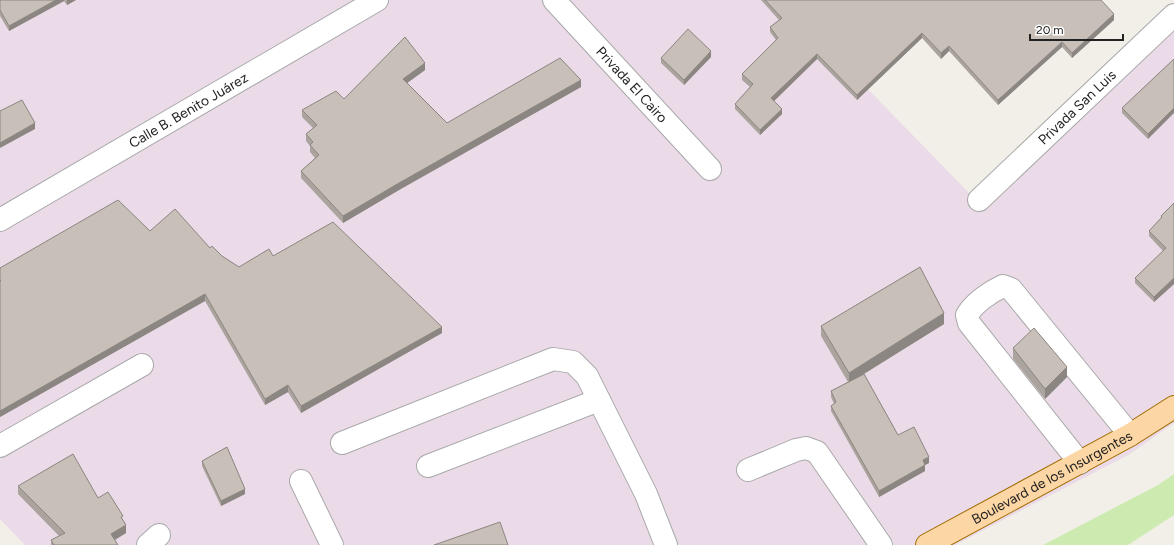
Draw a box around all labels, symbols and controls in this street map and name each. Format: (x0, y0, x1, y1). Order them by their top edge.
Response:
scale bar (1030, 16, 1123, 42)
text: 20 m (1036, 23, 1064, 37)
street label: Privada El Cairo (593, 43, 671, 126)
street label: Privada San Luis (1034, 66, 1119, 148)
street label: Calle B. Benito Juárez (126, 69, 251, 152)
street label: Boulevard de los Insurgentes (969, 427, 1135, 528)

